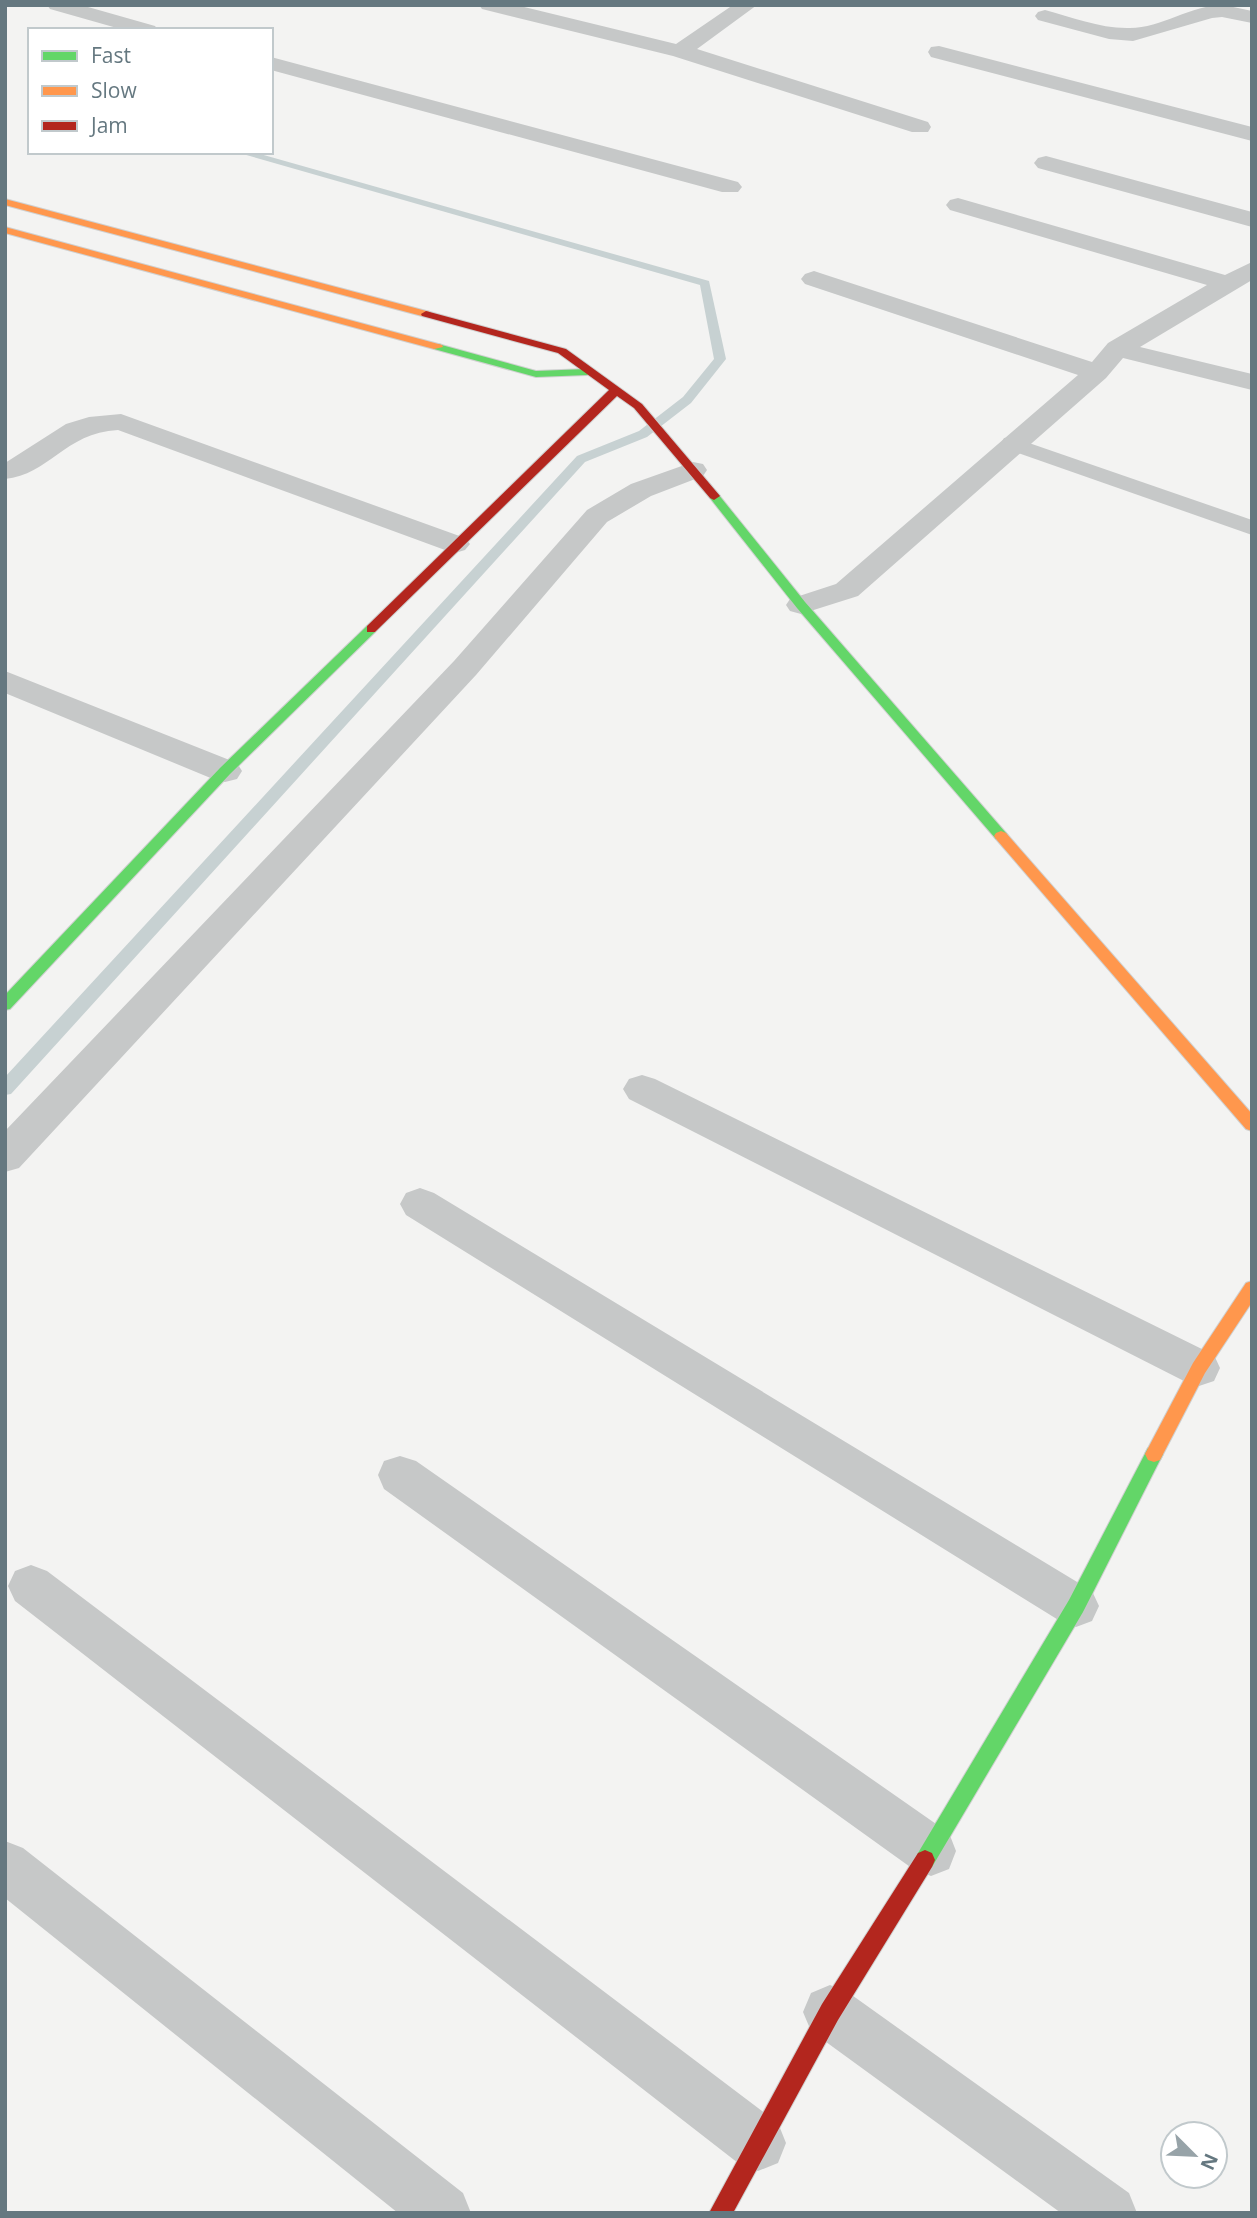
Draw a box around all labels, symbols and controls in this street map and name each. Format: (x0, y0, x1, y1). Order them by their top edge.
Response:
legend (28, 28, 273, 154)
text: Fast (91, 41, 131, 69)
text: Slow (91, 76, 137, 104)
text: Jam (89, 111, 128, 139)
north arrow (1159, 2120, 1229, 2190)
text: N (1195, 2150, 1225, 2174)

